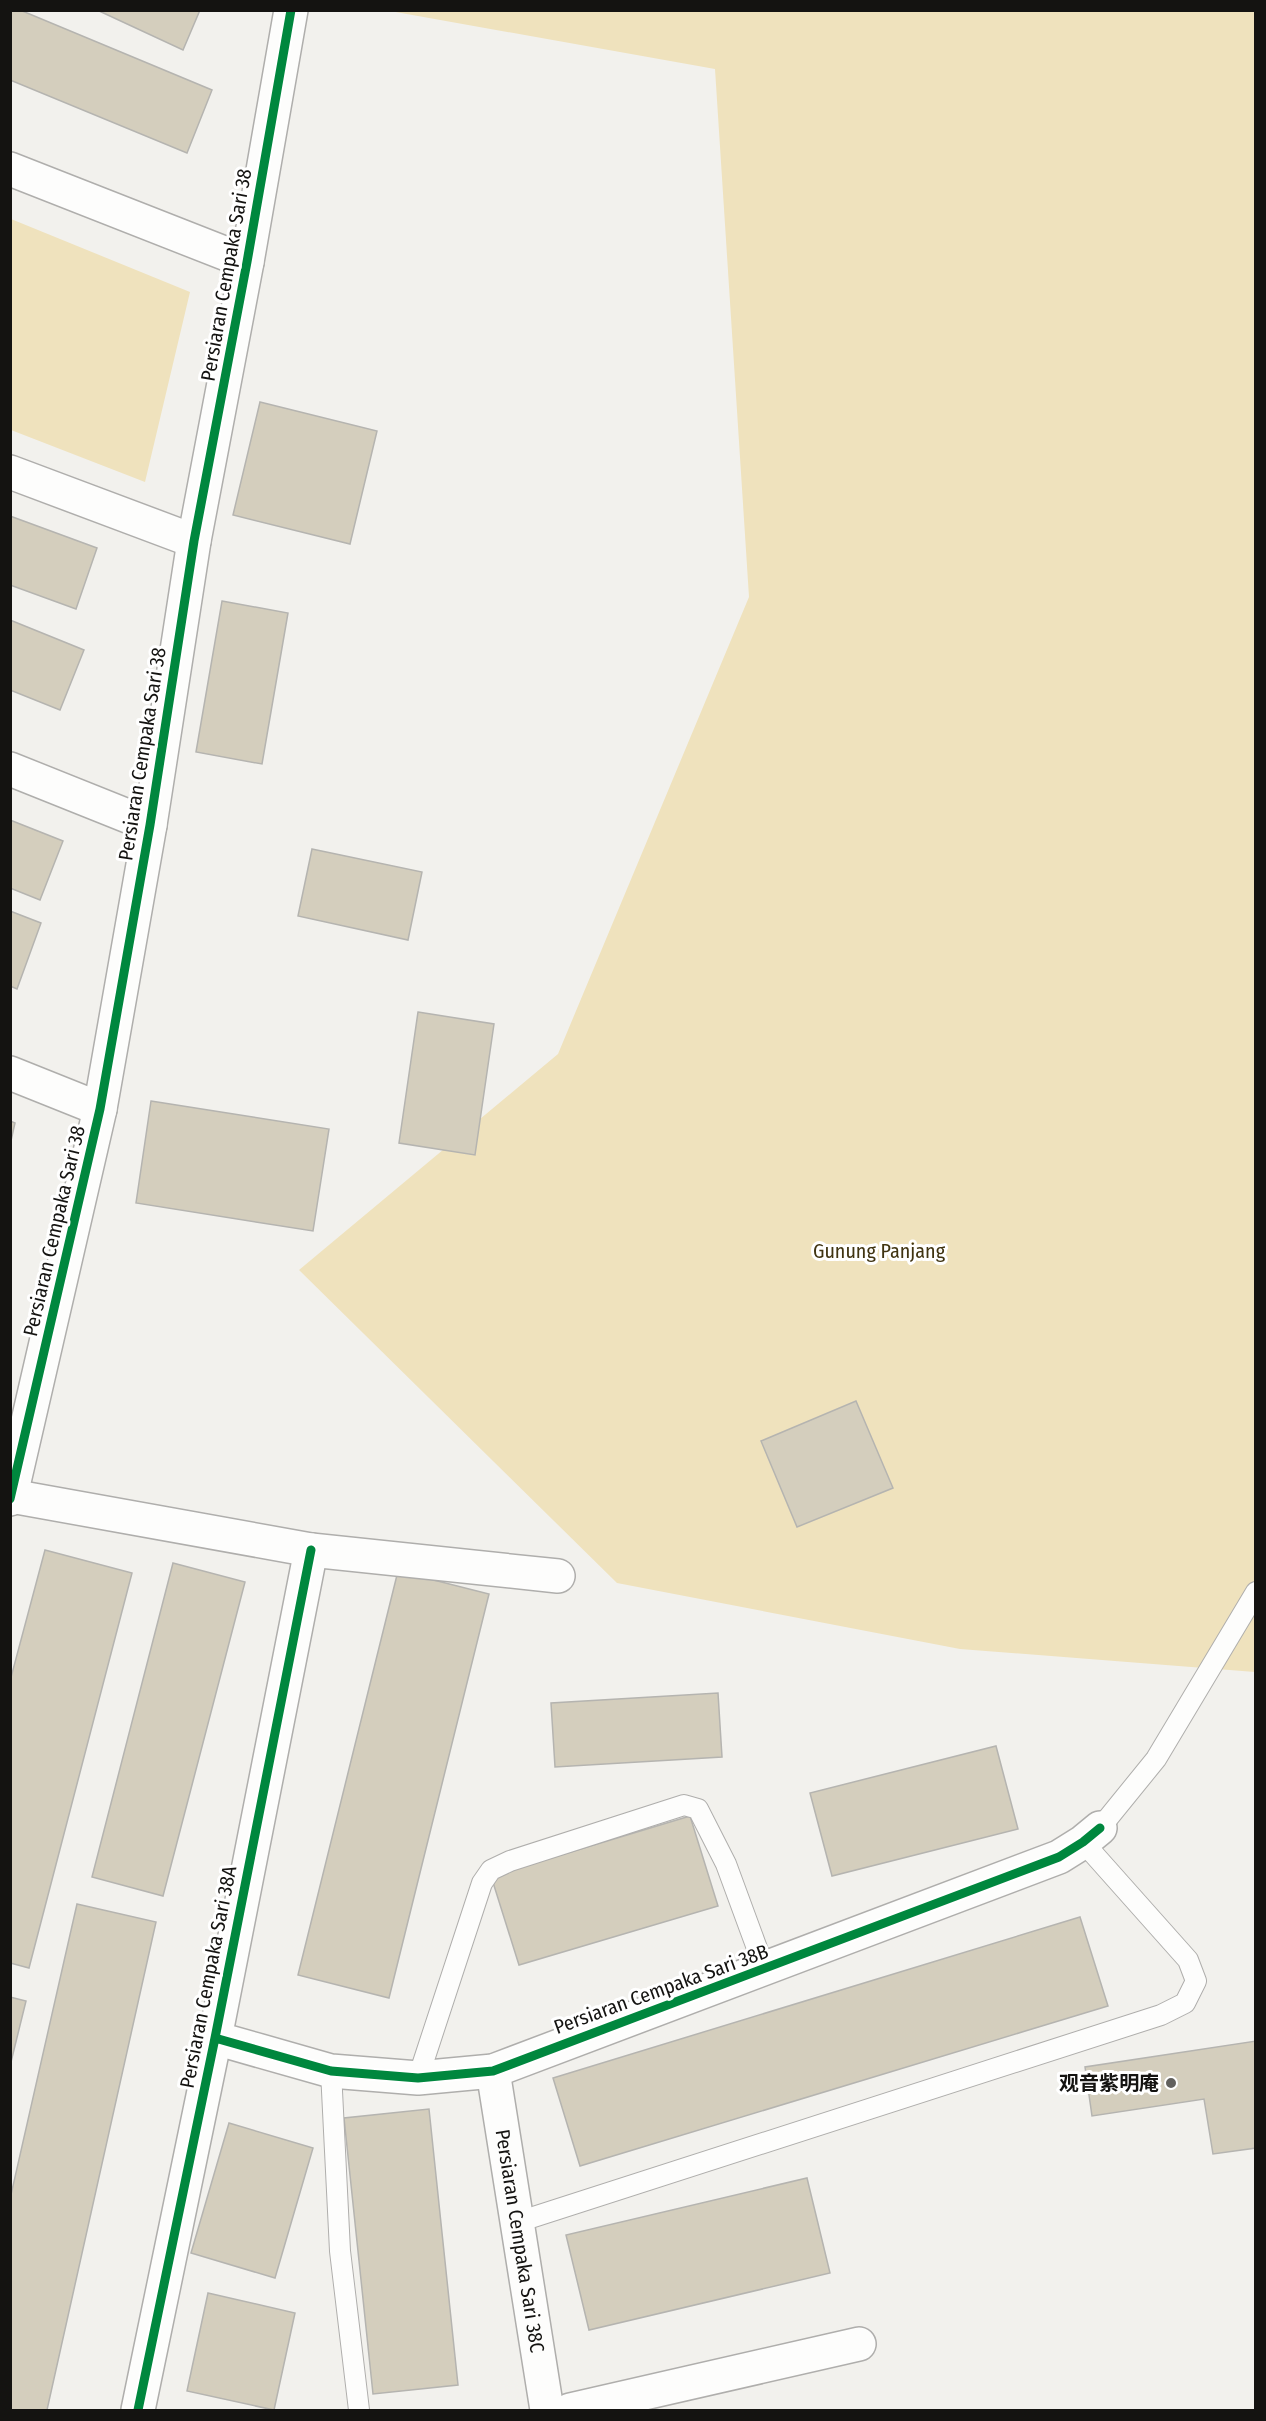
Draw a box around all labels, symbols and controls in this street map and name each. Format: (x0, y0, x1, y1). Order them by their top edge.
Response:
street label: Persiaran Cempaka Sari 38 (195, 167, 257, 383)
street label: Persiaran Cempaka Sari 38 (113, 646, 171, 862)
street label: Persiaran Cempaka Sari 38 (18, 1123, 90, 1339)
park label: Gunung Panjang (813, 1239, 946, 1263)
street label: Persiaran Cempaka Sari 38A (175, 1863, 241, 2090)
street label: Persiaran Cempaka Sari 38B (551, 1939, 772, 2039)
place label: 观音紫明庵 (1059, 2071, 1159, 2095)
marker: 观音紫明庵 (1164, 2076, 1178, 2090)
street label: Persiaran Cempaka Sari 38C (490, 2127, 550, 2354)

